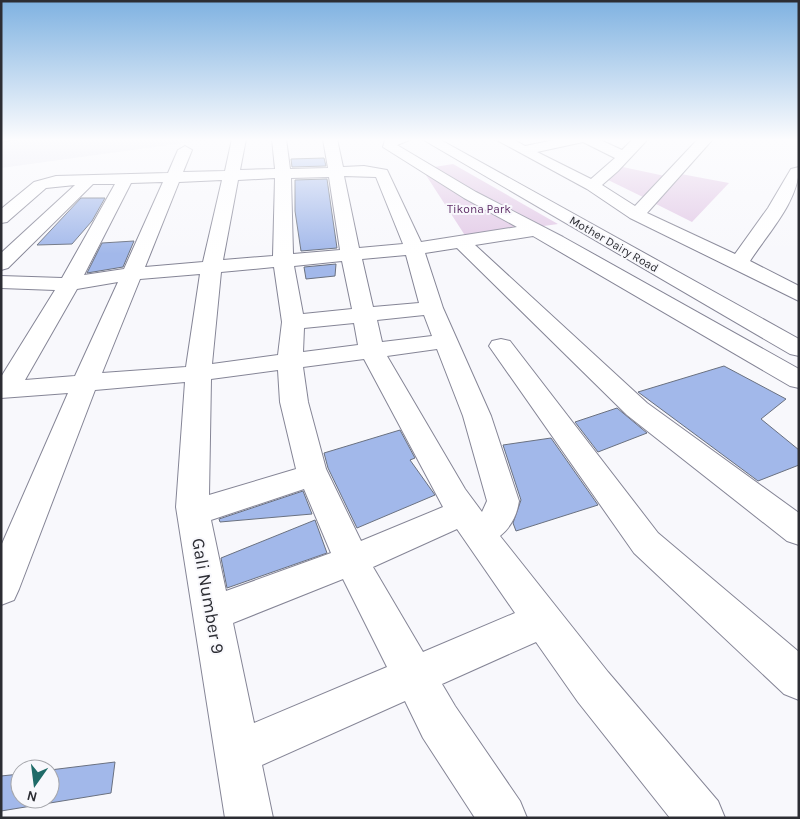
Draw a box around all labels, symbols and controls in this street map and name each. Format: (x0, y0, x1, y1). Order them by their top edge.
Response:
park label: Tikona Park (447, 202, 511, 216)
street label: Mother Dairy Road (567, 213, 661, 275)
street label: Gali Number 9 (187, 536, 229, 656)
north arrow (10, 759, 60, 809)
text: N (25, 787, 39, 806)

